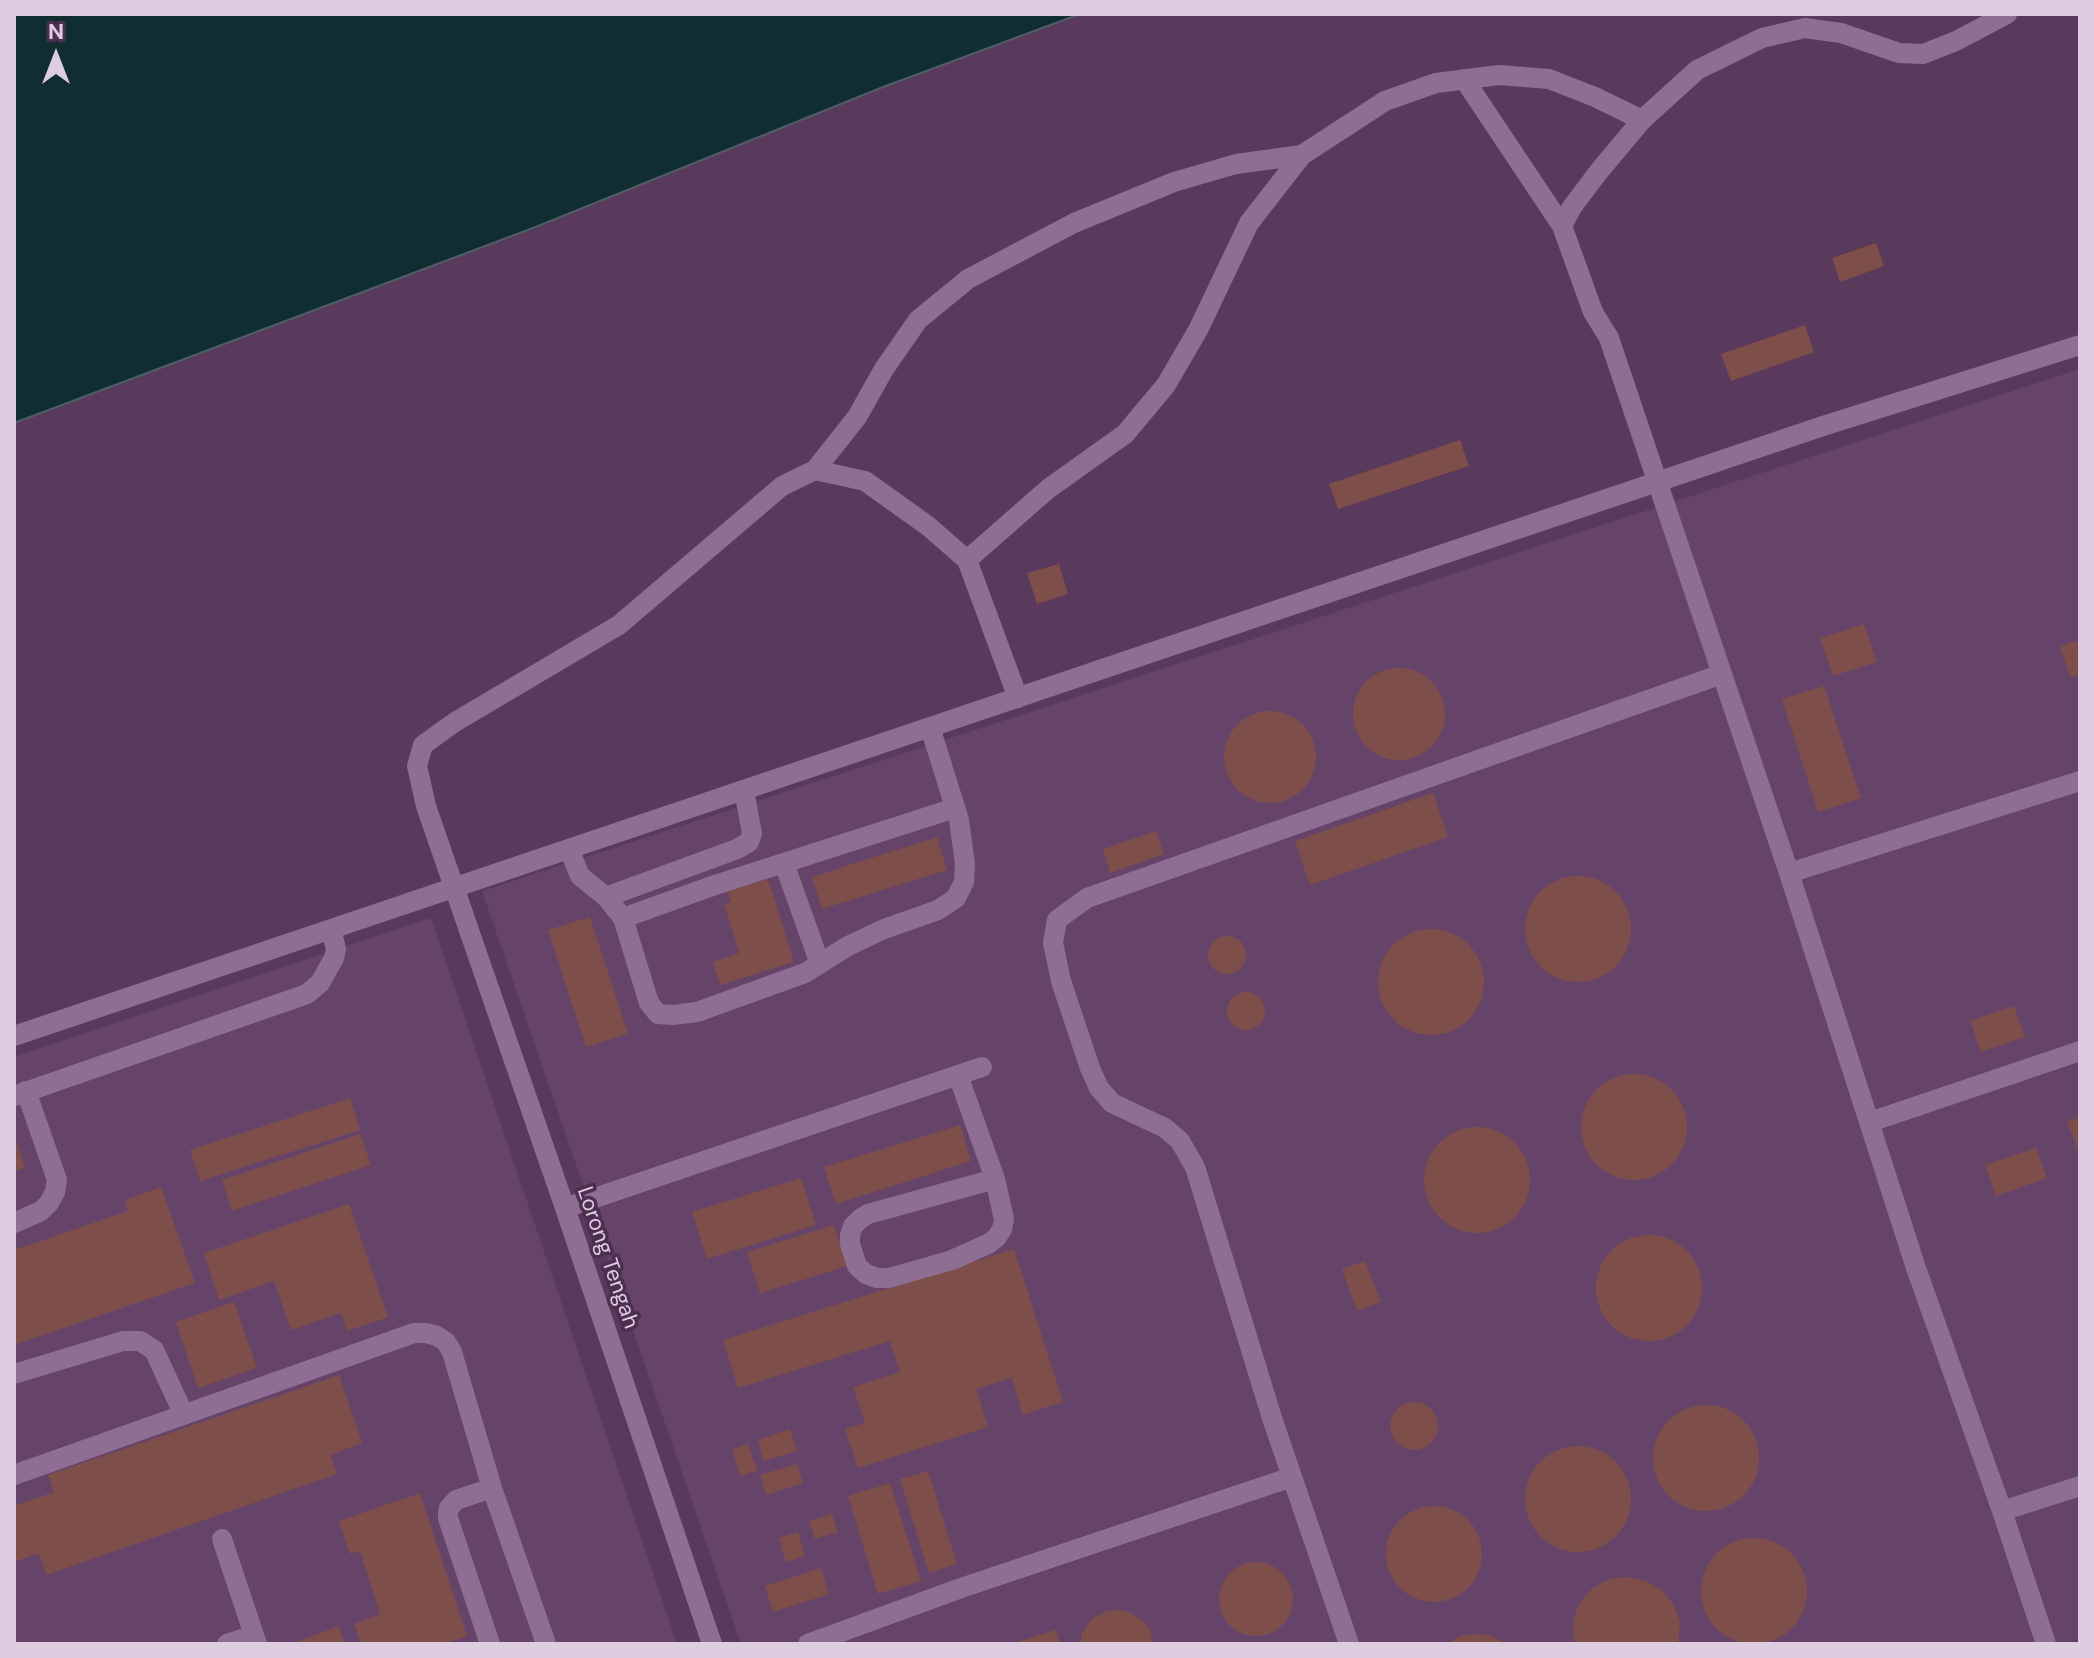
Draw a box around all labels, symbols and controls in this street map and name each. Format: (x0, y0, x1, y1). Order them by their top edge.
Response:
north arrow (16, 16, 96, 96)
text: N (48, 17, 64, 46)
street label: Lorong Tengah (570, 1184, 644, 1332)

